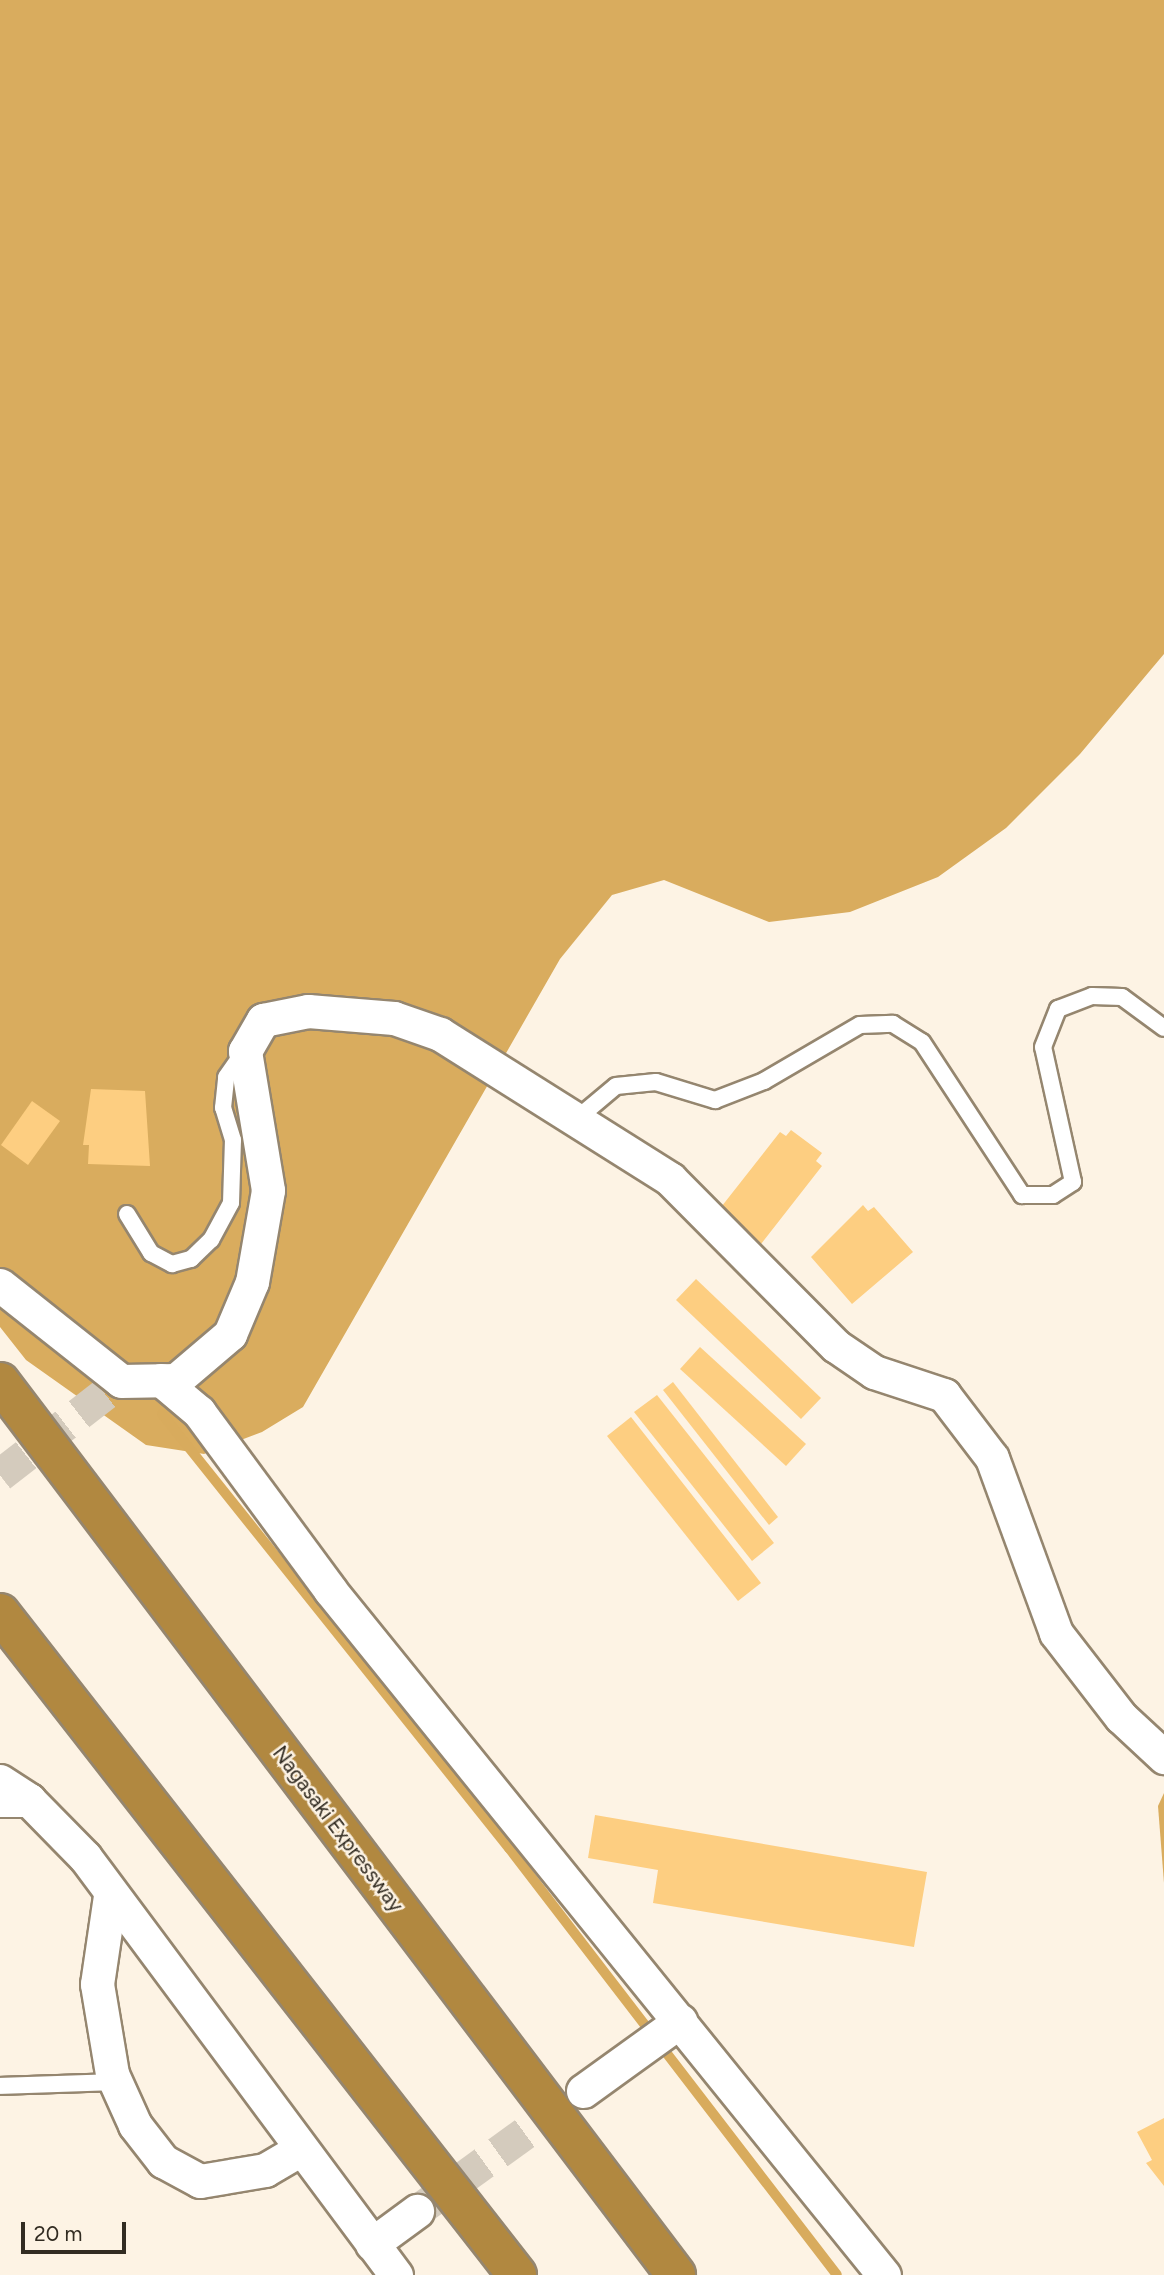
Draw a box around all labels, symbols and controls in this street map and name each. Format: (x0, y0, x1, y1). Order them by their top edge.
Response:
street label: Nagasaki Expressway (267, 1741, 409, 1917)
scale bar (24, 2208, 130, 2252)
text: 20 m (34, 2221, 82, 2246)

